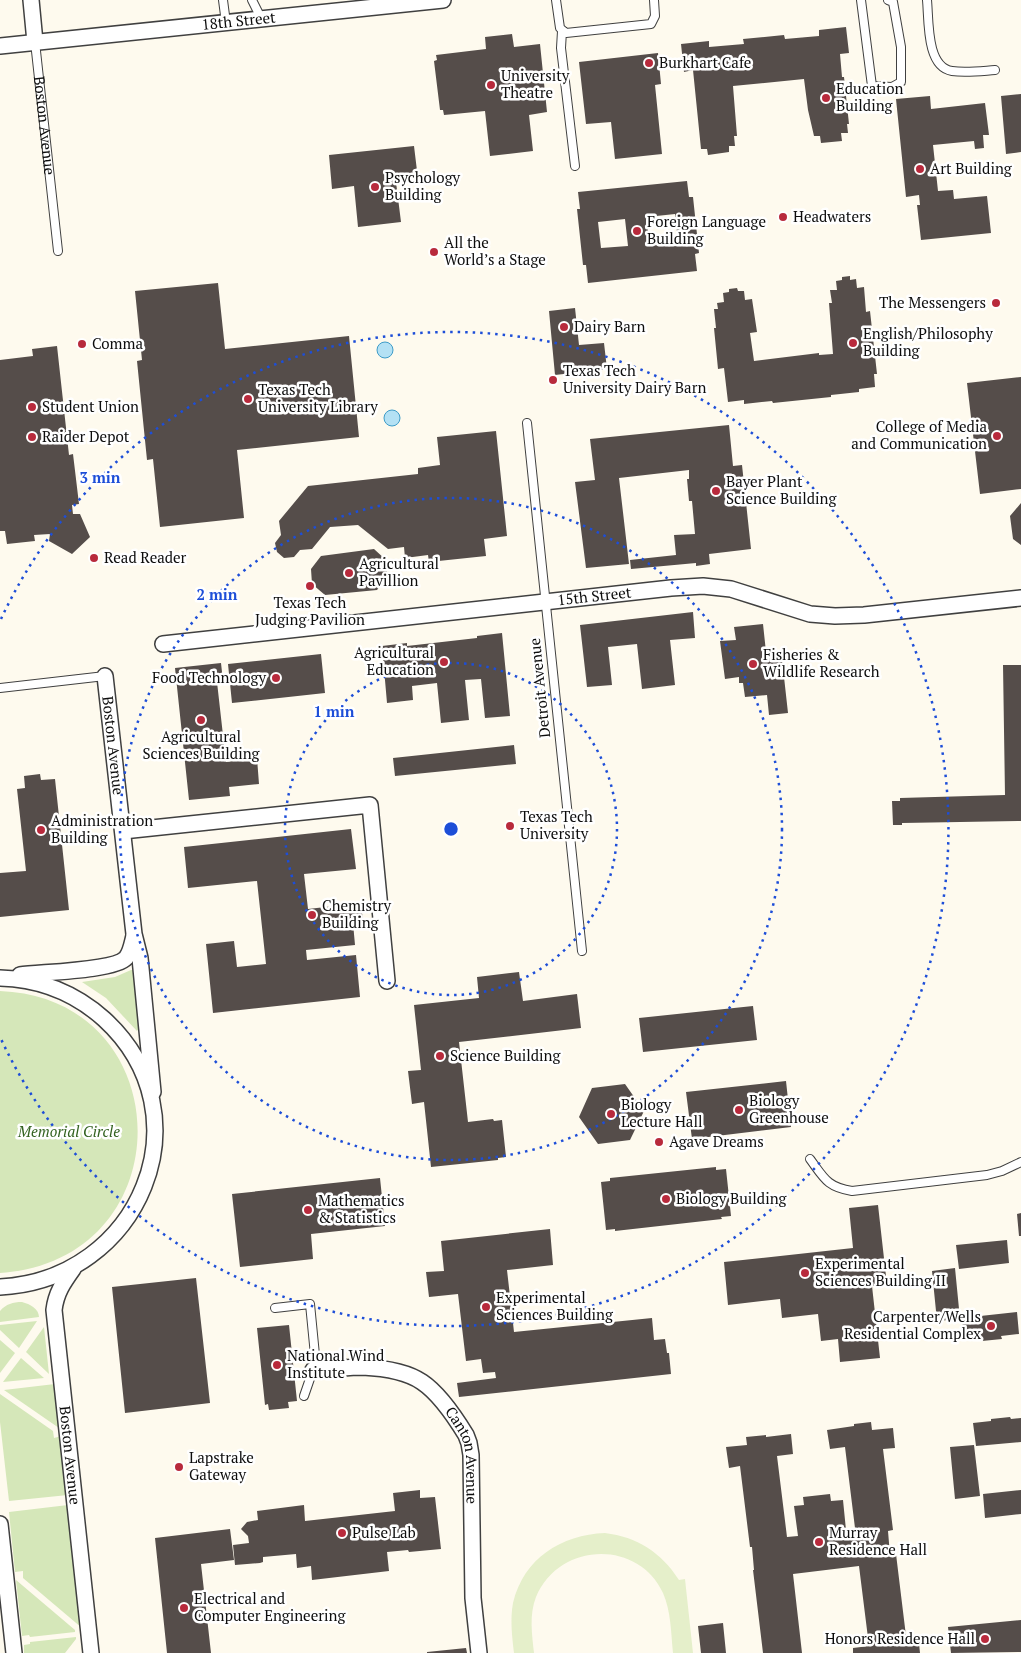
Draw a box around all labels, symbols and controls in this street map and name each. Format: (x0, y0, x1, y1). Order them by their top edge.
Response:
street label: 18th Street (201, 6, 277, 34)
place label: Burkhart Cafe (659, 52, 751, 72)
marker: Burkhart Cafe (643, 57, 655, 69)
place label: University Theatre (501, 65, 570, 102)
street label: Boston Avenue (30, 75, 61, 176)
place label: Education Building (836, 78, 904, 115)
marker: University Theatre (485, 79, 497, 91)
marker: Education Building (820, 92, 832, 104)
place label: Art Building (930, 158, 1013, 178)
marker: Art Building (914, 163, 926, 175)
place label: Psychology Building (385, 167, 461, 204)
marker: Psychology Building (369, 181, 381, 193)
place label: Headwaters (793, 206, 871, 226)
place label: Foreign Language Building (647, 211, 766, 248)
marker: Headwaters (777, 211, 789, 223)
marker: Foreign Language Building (631, 225, 643, 237)
place label: All the World’s a Stage (444, 232, 546, 269)
marker: All the World’s a Stage (428, 246, 440, 258)
place label: The Messengers (879, 292, 986, 312)
marker: The Messengers (990, 297, 1002, 309)
place label: Dairy Barn (574, 316, 646, 336)
marker: Dairy Barn (558, 321, 570, 333)
place label: English/Philosophy Building (863, 323, 993, 360)
place label: Comma (92, 333, 143, 353)
marker: English/Philosophy Building (847, 337, 859, 349)
marker: Comma (76, 338, 88, 350)
place label: Texas Tech University Dairy Barn (563, 360, 706, 397)
marker: Texas Tech University Dairy Barn (547, 374, 559, 386)
place label: Texas Tech University Library (258, 379, 378, 416)
marker: Texas Tech University Library (242, 393, 254, 405)
place label: Student Union (42, 396, 139, 416)
marker: Student Union (26, 401, 38, 413)
place label: College of Media and Communication (851, 416, 987, 453)
place label: Raider Depot (42, 426, 130, 446)
marker: College of Media and Communication (991, 430, 1003, 442)
marker: Raider Depot (26, 431, 38, 443)
text: 3 min (79, 467, 121, 487)
place label: Bayer Plant Science Building (726, 471, 838, 508)
marker: Bayer Plant Science Building (710, 485, 722, 497)
place label: Read Reader (104, 547, 187, 567)
marker: Read Reader (88, 552, 100, 564)
place label: Agricultural Pavillion (359, 553, 439, 590)
marker: Agricultural Pavillion (343, 567, 355, 579)
marker: Texas Tech Judging Pavilion (304, 580, 316, 592)
street label: 15th Street (556, 581, 633, 609)
text: 2 min (196, 584, 238, 604)
place label: Texas Tech Judging Pavilion (255, 592, 365, 629)
street label: Detroit Avenue (524, 637, 554, 739)
place label: Agricultural Education (354, 642, 434, 679)
place label: Fisheries & Wildlife Research (763, 644, 880, 681)
marker: Agricultural Education (438, 656, 450, 668)
marker: Fisheries & Wildlife Research (747, 658, 759, 670)
place label: Food Technology (152, 667, 266, 687)
marker: Food Technology (270, 672, 282, 684)
street label: Boston Avenue (98, 695, 129, 796)
text: 1 min (313, 701, 355, 721)
marker: Agricultural Sciences Building (195, 714, 207, 726)
place label: Agricultural Sciences Building (143, 726, 261, 763)
place label: Texas Tech University (520, 806, 593, 843)
place label: Administration Building (51, 810, 153, 847)
centre of rings (442, 820, 460, 838)
marker: Texas Tech University (504, 820, 516, 832)
marker: Administration Building (35, 824, 47, 836)
place label: Chemistry Building (322, 895, 392, 932)
marker: Chemistry Building (306, 909, 318, 921)
place label: Science Building (450, 1045, 562, 1065)
marker: Science Building (434, 1050, 446, 1062)
place label: Biology Greenhouse (749, 1090, 829, 1127)
place label: Biology Lecture Hall (621, 1094, 702, 1131)
marker: Biology Greenhouse (733, 1104, 745, 1116)
marker: Biology Lecture Hall (605, 1108, 617, 1120)
park label: Memorial Circle (17, 1121, 120, 1141)
place label: Agave Dreams (669, 1131, 764, 1151)
marker: Agave Dreams (653, 1136, 665, 1148)
place label: Biology Building (676, 1188, 788, 1208)
place label: Mathematics & Statistics (318, 1190, 405, 1227)
marker: Biology Building (660, 1193, 672, 1205)
marker: Mathematics & Statistics (302, 1204, 314, 1216)
place label: Experimental Sciences Building II (815, 1253, 946, 1290)
marker: Experimental Sciences Building II (799, 1267, 811, 1279)
place label: Experimental Sciences Building (496, 1287, 614, 1324)
marker: Experimental Sciences Building (480, 1301, 492, 1313)
place label: Carpenter/Wells Residential Complex (844, 1306, 981, 1343)
marker: Carpenter/Wells Residential Complex (985, 1320, 997, 1332)
place label: National Wind Institute (287, 1345, 384, 1382)
marker: National Wind Institute (271, 1359, 283, 1371)
street label: Canton Avenue (441, 1402, 483, 1504)
street label: Boston Avenue (55, 1405, 86, 1506)
place label: Lapstrake Gateway (189, 1447, 254, 1484)
marker: Lapstrake Gateway (173, 1461, 185, 1473)
place label: Pulse Lab (352, 1522, 416, 1542)
place label: Murray Residence Hall (829, 1522, 927, 1559)
marker: Pulse Lab (336, 1527, 348, 1539)
marker: Murray Residence Hall (813, 1536, 825, 1548)
place label: Electrical and Computer Engineering (194, 1588, 346, 1625)
marker: Electrical and Computer Engineering (178, 1602, 190, 1614)
place label: Honors Residence Hall (825, 1628, 975, 1648)
marker: Honors Residence Hall (979, 1633, 991, 1645)

